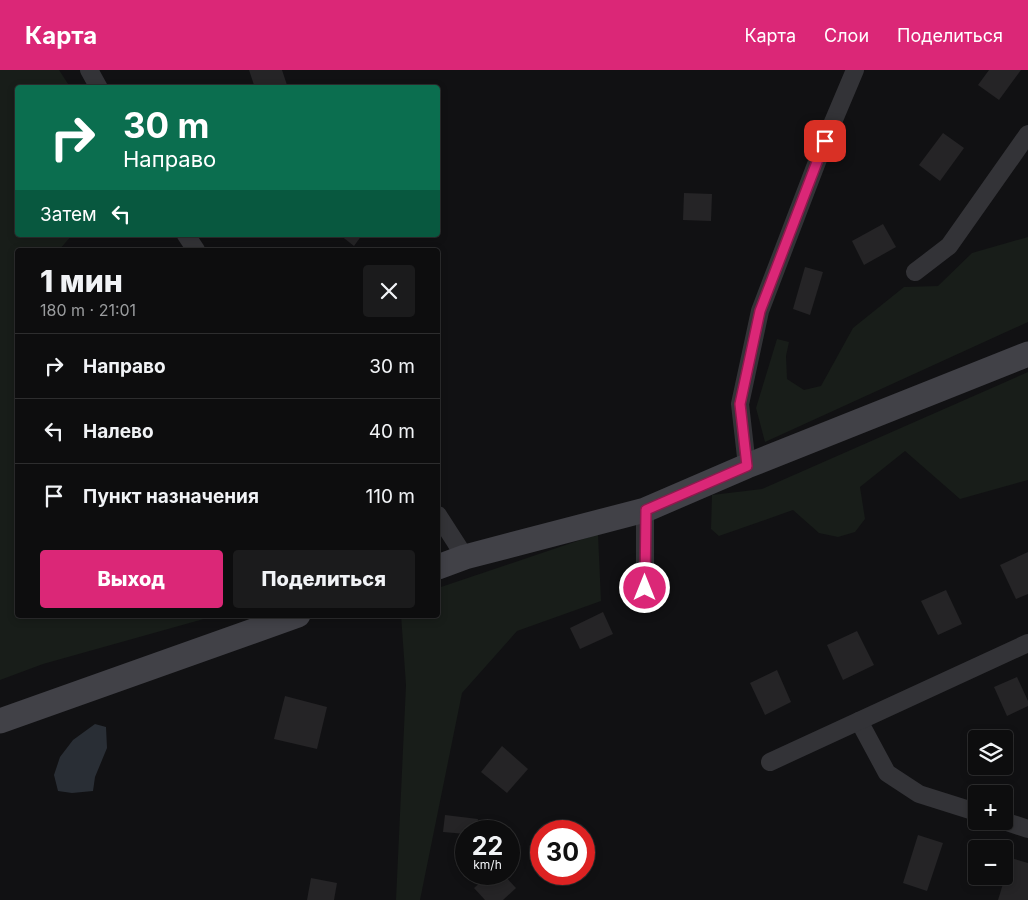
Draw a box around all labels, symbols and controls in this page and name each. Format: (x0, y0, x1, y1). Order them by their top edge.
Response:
text: Карта (25, 21, 97, 50)
text: Карта (744, 25, 796, 46)
text: Слои (824, 25, 869, 46)
text: Поделиться (897, 25, 1003, 46)
text: 30 m (123, 104, 209, 146)
icon: right (40, 105, 105, 170)
pin (804, 120, 846, 162)
icon: arrive (811, 127, 839, 155)
text: Направо (123, 146, 216, 172)
icon: left (107, 200, 135, 228)
text: Затем (40, 203, 97, 226)
text: 1 мин (40, 263, 123, 299)
button: close (363, 265, 415, 317)
text: 180 m · 21:01 (40, 300, 136, 320)
icon: right (40, 352, 68, 380)
text: Направо (83, 355, 166, 378)
text: 30 m (369, 355, 415, 378)
icon: left (40, 417, 68, 445)
text: Налево (83, 420, 154, 443)
text: 40 m (369, 420, 415, 443)
icon: arrive (40, 482, 68, 510)
text: Пункт назначения (83, 485, 259, 508)
text: 110 m (366, 485, 415, 508)
button: Выход (40, 550, 223, 608)
button: Поделиться (233, 550, 415, 608)
position arrow (618, 561, 670, 613)
map controls (968, 730, 1013, 885)
button: layers (968, 730, 1013, 775)
button: + (968, 785, 1013, 830)
speed limit sign: 30 (530, 820, 595, 885)
text: 22 (472, 831, 503, 861)
button: − (968, 840, 1013, 885)
text: km/h (473, 857, 502, 872)

